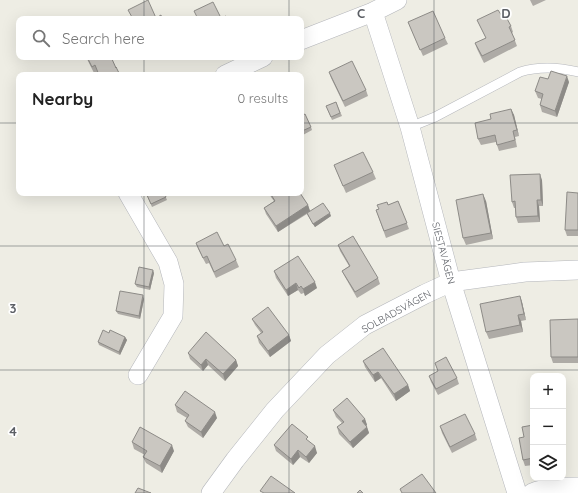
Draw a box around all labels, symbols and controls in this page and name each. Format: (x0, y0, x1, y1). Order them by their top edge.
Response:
text: C (357, 5, 365, 21)
text: D (501, 5, 511, 21)
search box (16, 16, 304, 60)
icon: search (30, 27, 52, 49)
text: Search here (62, 29, 145, 48)
text: Nearby (32, 88, 93, 109)
text: 0 results (237, 90, 288, 106)
street label: SIESTAVÄGEN (429, 221, 458, 286)
street label: SOLBADSVÄGEN (359, 287, 433, 336)
text: 3 (10, 300, 17, 316)
map controls (530, 373, 566, 481)
button: + (530, 373, 566, 409)
button: − (530, 409, 566, 445)
text: 4 (9, 423, 17, 439)
button: layers (530, 445, 566, 481)

